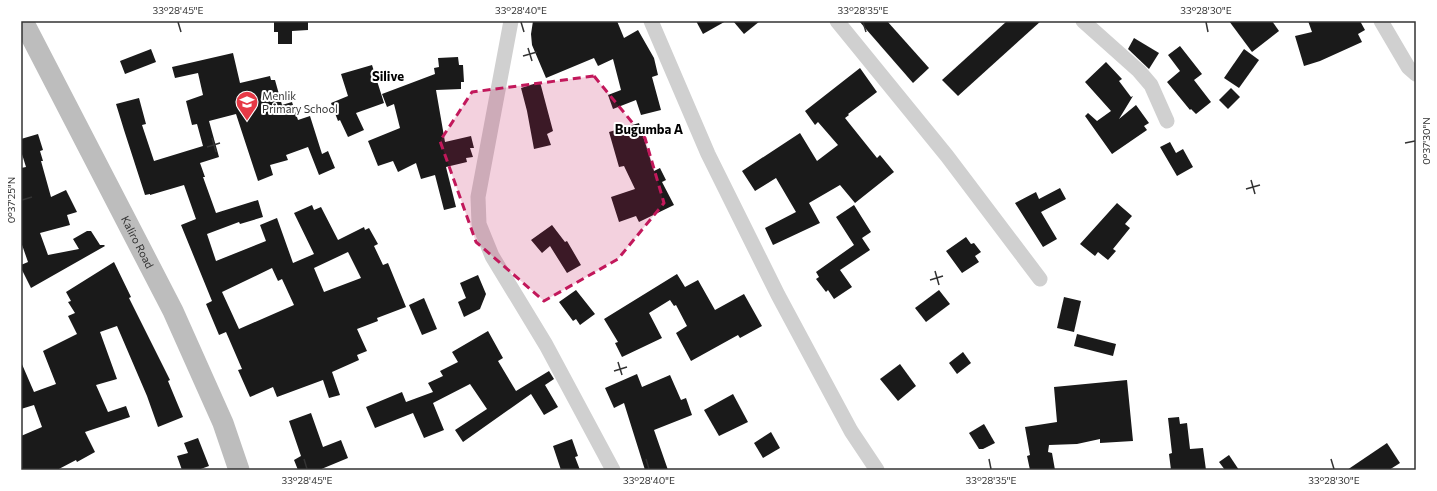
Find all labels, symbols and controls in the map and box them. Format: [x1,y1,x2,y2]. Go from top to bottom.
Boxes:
text: 33°28'45"E [152,4,204,16]
text: 33°28'40"E [495,4,547,16]
text: 33°28'35"E [838,4,888,16]
text: 33°28'30"E [1180,4,1232,16]
district label: Silive [372,68,404,84]
school or university icon: Menlik Primary School [234,89,260,122]
place label: Menlik Primary School [262,89,338,115]
text: 0°37'30"N [1420,117,1432,165]
district label: Bugumba A [615,121,684,137]
text: 0°37'25"N [5,177,17,223]
street label: Kaliro Road [119,213,157,270]
text: 33°28'45"E [281,474,333,486]
text: 33°28'40"E [623,474,675,486]
text: 33°28'35"E [966,474,1016,486]
text: 33°28'30"E [1308,474,1360,486]

